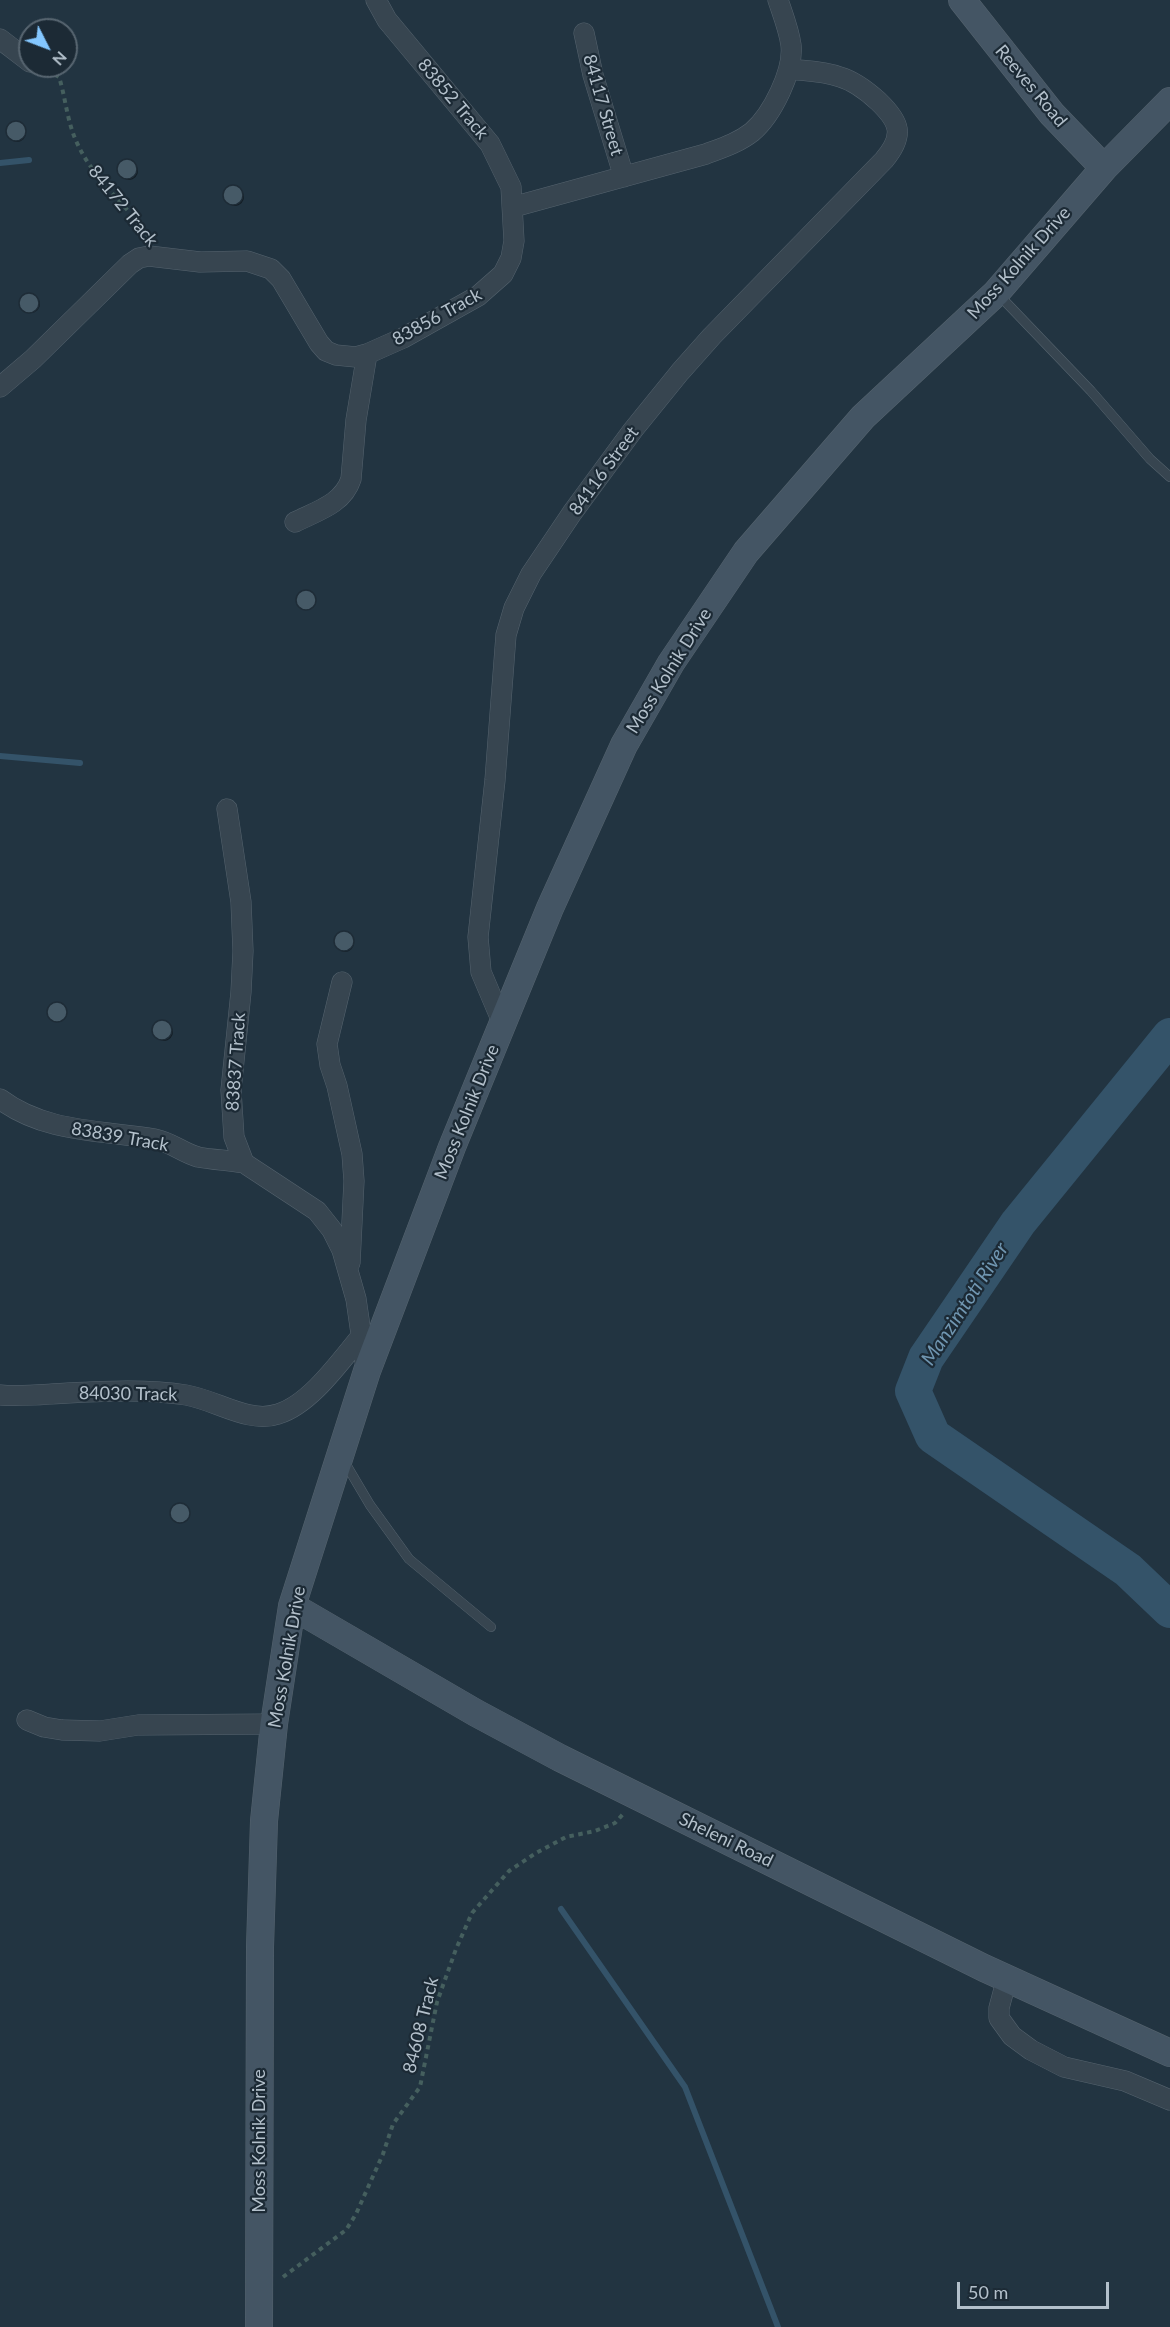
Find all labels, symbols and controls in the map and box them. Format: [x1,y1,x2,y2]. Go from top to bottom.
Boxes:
north arrow [18,18,78,78]
street label: Reeves Road [990,41,1072,131]
text: N [49,48,71,70]
street label: 84117 Street [578,52,628,158]
street label: 83852 Track [413,54,493,144]
street label: 84172 Track [84,161,162,251]
street label: Moss Kolnik Drive [963,202,1075,324]
street label: 83856 Track [389,284,485,350]
street label: 84116 Street [565,423,643,519]
street label: Moss Kolnik Drive [622,604,716,738]
street label: 83837 Track [222,1012,250,1112]
street label: Moss Kolnik Drive [430,1041,504,1183]
street label: 83839 Track [70,1118,170,1156]
water label: Manzimtoti River [916,1238,1014,1370]
street label: 84030 Track [79,1382,177,1406]
street label: Moss Kolnik Drive [264,1584,310,1730]
street label: Sheleni Road [676,1808,776,1872]
street label: 84608 Track [399,1975,443,2075]
street label: Moss Kolnik Drive [248,2069,270,2213]
scale bar [960,2270,1112,2308]
text: 50 m [968,2281,1008,2303]

